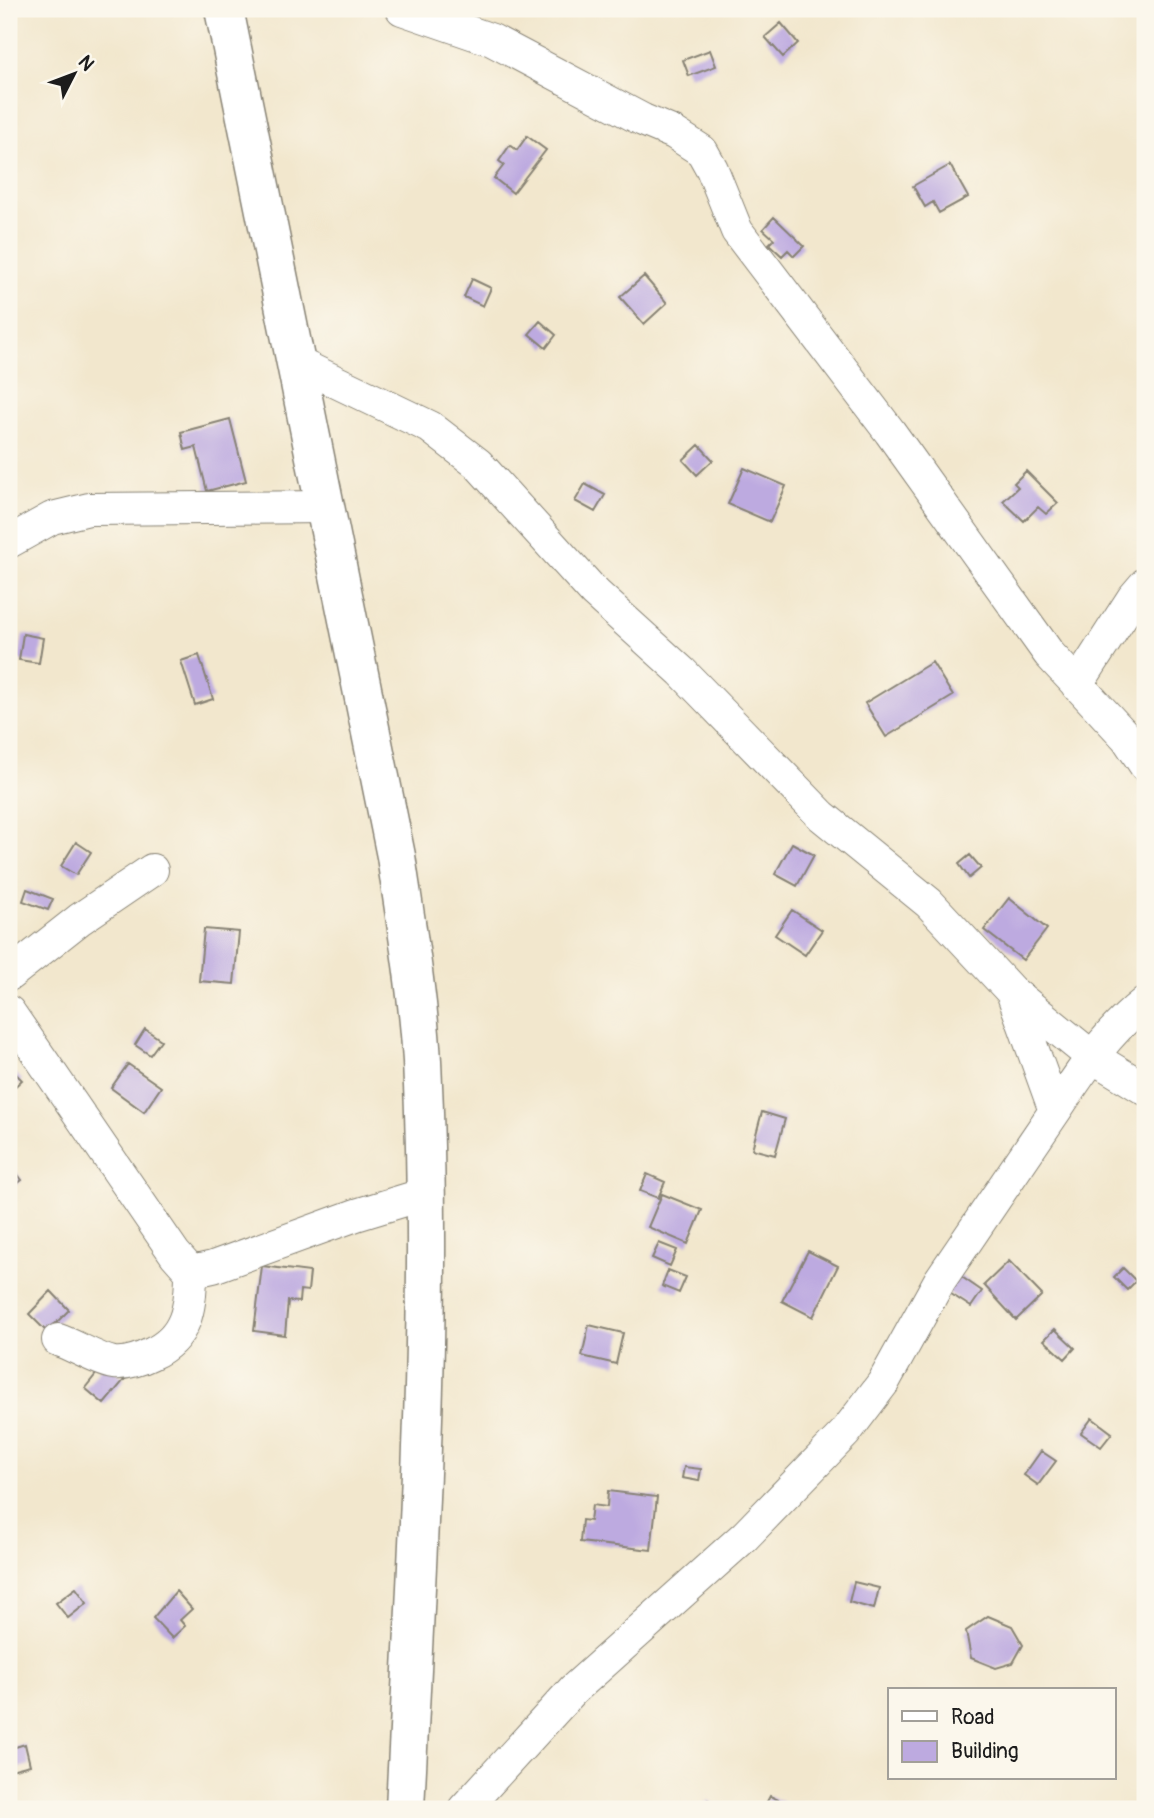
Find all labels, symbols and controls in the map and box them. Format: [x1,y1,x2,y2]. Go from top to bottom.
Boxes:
north arrow [38,38,108,108]
text: N [73,50,99,76]
legend [888,1688,1116,1780]
text: Road [951,1704,995,1731]
text: Building [951,1738,1018,1765]

